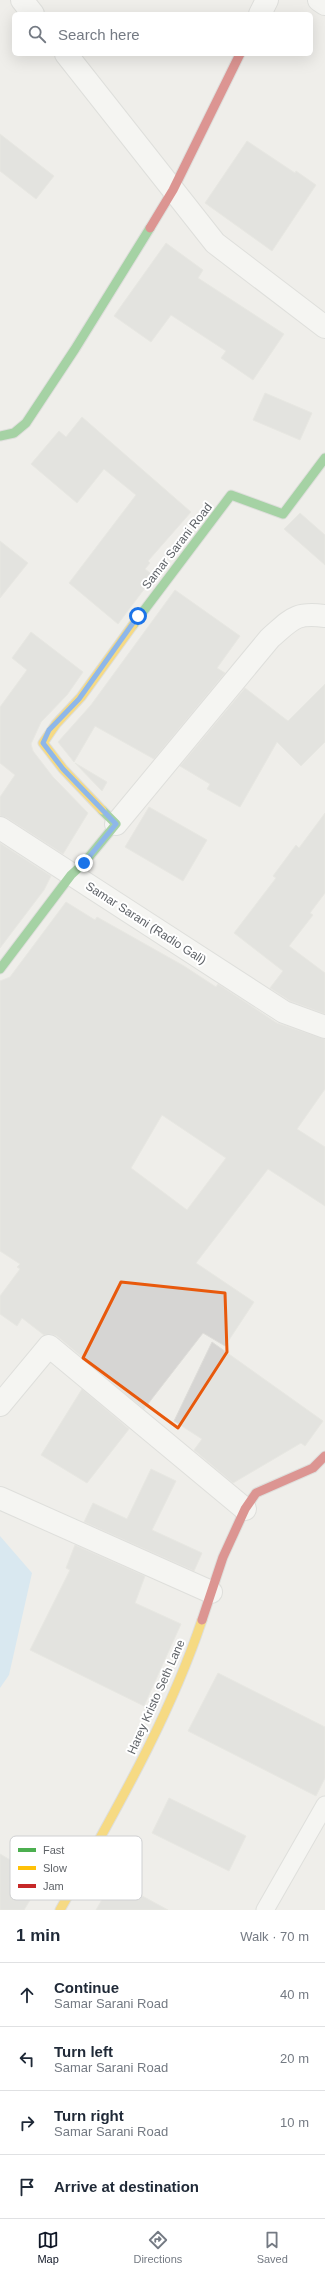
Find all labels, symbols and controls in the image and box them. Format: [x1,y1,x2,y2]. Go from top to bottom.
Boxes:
search box [12,12,313,56]
icon: search [26,23,48,45]
text: Search here [58,26,140,43]
street label: Samar Sarani Road [139,500,215,592]
route start [129,607,147,625]
route end [75,854,93,872]
street label: Samar Sarani (Radio Gali) [83,879,209,967]
street label: Harey Kristo Seth Lane [124,1637,188,1757]
legend [10,1836,142,1900]
text: Fast [43,1844,64,1856]
text: Slow [43,1862,67,1874]
text: Jam [43,1880,64,1892]
text: 1 min [16,1926,60,1945]
text: Walk · 70 m [240,1929,309,1944]
text: Continue [54,1979,119,1996]
icon: ahead [16,1984,38,2006]
text: 40 m [280,1987,309,2002]
text: Samar Sarani Road [54,1996,168,2011]
text: Turn left [54,2043,113,2060]
icon: left [16,2048,38,2070]
text: 20 m [280,2051,309,2066]
text: Samar Sarani Road [54,2060,168,2075]
text: Turn right [54,2107,124,2124]
icon: right [16,2112,38,2134]
text: 10 m [280,2115,309,2130]
text: Samar Sarani Road [54,2124,168,2139]
icon: arrive [16,2176,38,2198]
text: Arrive at destination [54,2178,199,2195]
tab: Map [37,2229,59,2265]
tab: Directions [133,2229,182,2265]
tab: Saved [257,2229,288,2265]

